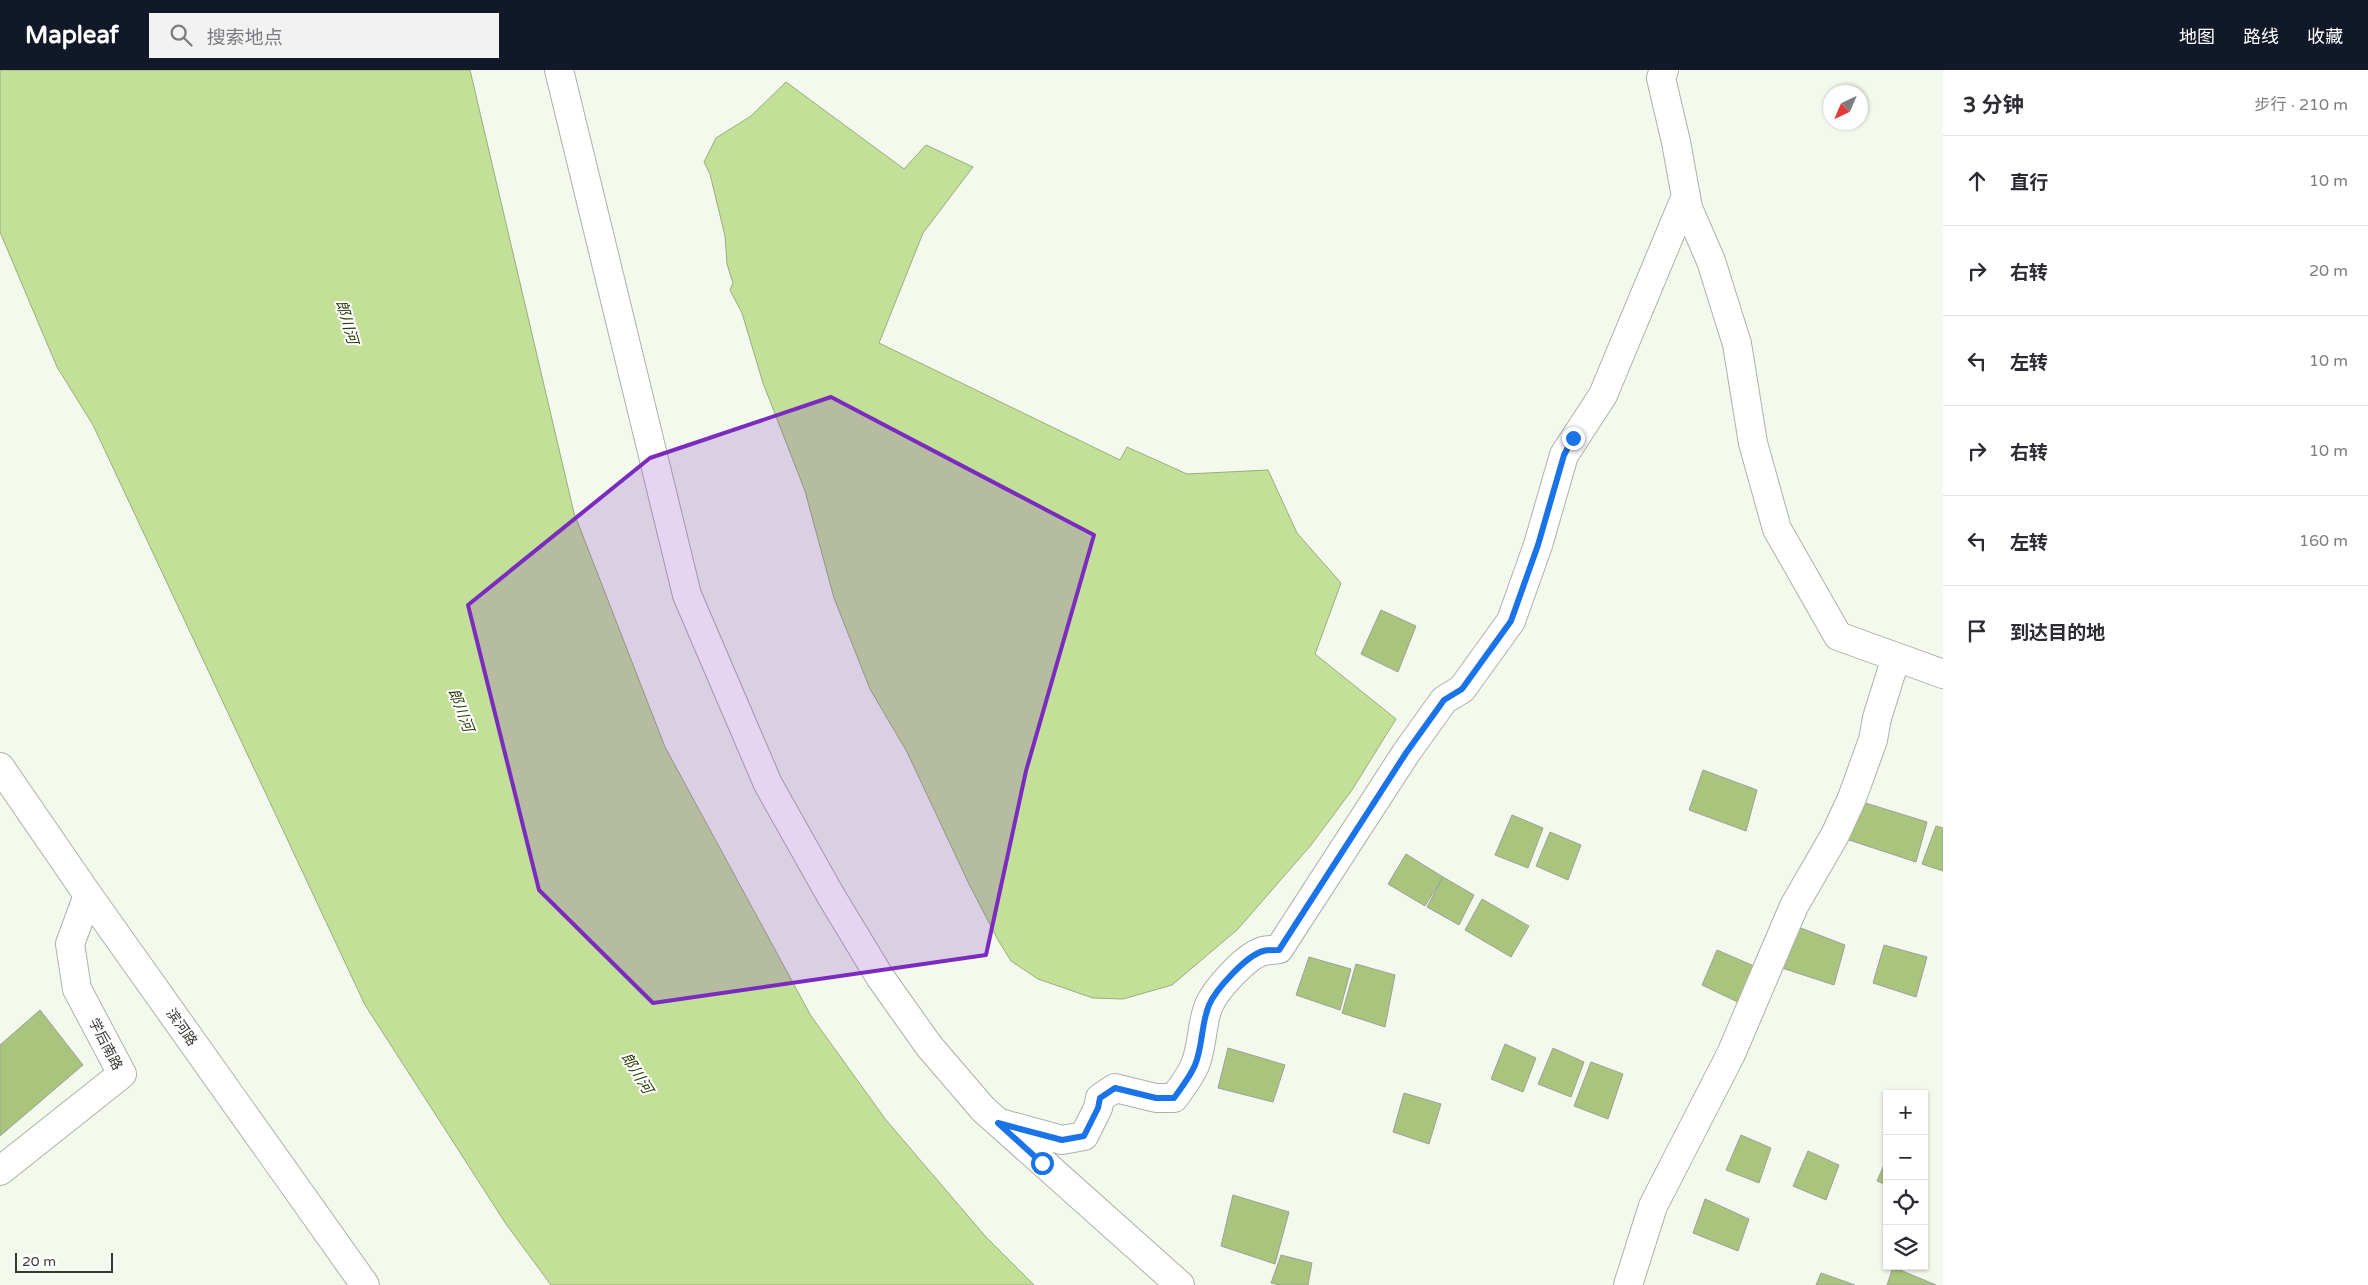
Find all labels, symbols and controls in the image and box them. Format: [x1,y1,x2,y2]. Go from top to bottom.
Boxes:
search box [149,13,499,58]
text: Mapleaf [25,21,119,50]
icon: search [167,21,195,49]
text: 地图 [2179,26,2215,48]
text: 路线 [2243,26,2279,48]
text: 收藏 [2307,26,2343,48]
text: 搜索地点 [207,27,283,49]
north arrow [1823,85,1868,130]
text: 3 分钟 [1963,93,2024,118]
text: 步行 · 210 m [2255,95,2348,115]
icon: ahead [1963,167,1991,195]
text: 10 m [2309,171,2348,191]
text: 直行 [2010,172,2048,194]
icon: right [1963,257,1991,285]
text: 20 m [2309,261,2348,281]
text: 右转 [2010,262,2048,284]
water label: 郎川河 [332,298,363,349]
icon: left [1963,347,1991,375]
text: 10 m [2309,351,2348,371]
text: 左转 [2010,352,2048,374]
route end [1562,427,1585,450]
icon: right [1963,437,1991,465]
text: 10 m [2309,441,2348,461]
text: 右转 [2010,442,2048,464]
icon: left [1963,527,1991,555]
text: 160 m [2299,531,2348,551]
text: 左转 [2010,532,2048,554]
icon: arrive [1963,617,1991,645]
text: 到达目的地 [2010,622,2105,644]
water label: 郎川河 [445,686,479,737]
street label: 滨河路 [163,1005,201,1049]
street label: 学后南路 [85,1015,126,1073]
water label: 郎川河 [617,1049,658,1099]
map controls [1883,1090,1928,1270]
button: + [1883,1090,1928,1135]
button: − [1883,1135,1928,1180]
route start [1031,1152,1054,1175]
button: locate [1883,1180,1928,1225]
button: layers [1883,1225,1928,1270]
scale bar [15,1250,112,1273]
text: 20 m [22,1253,56,1270]

